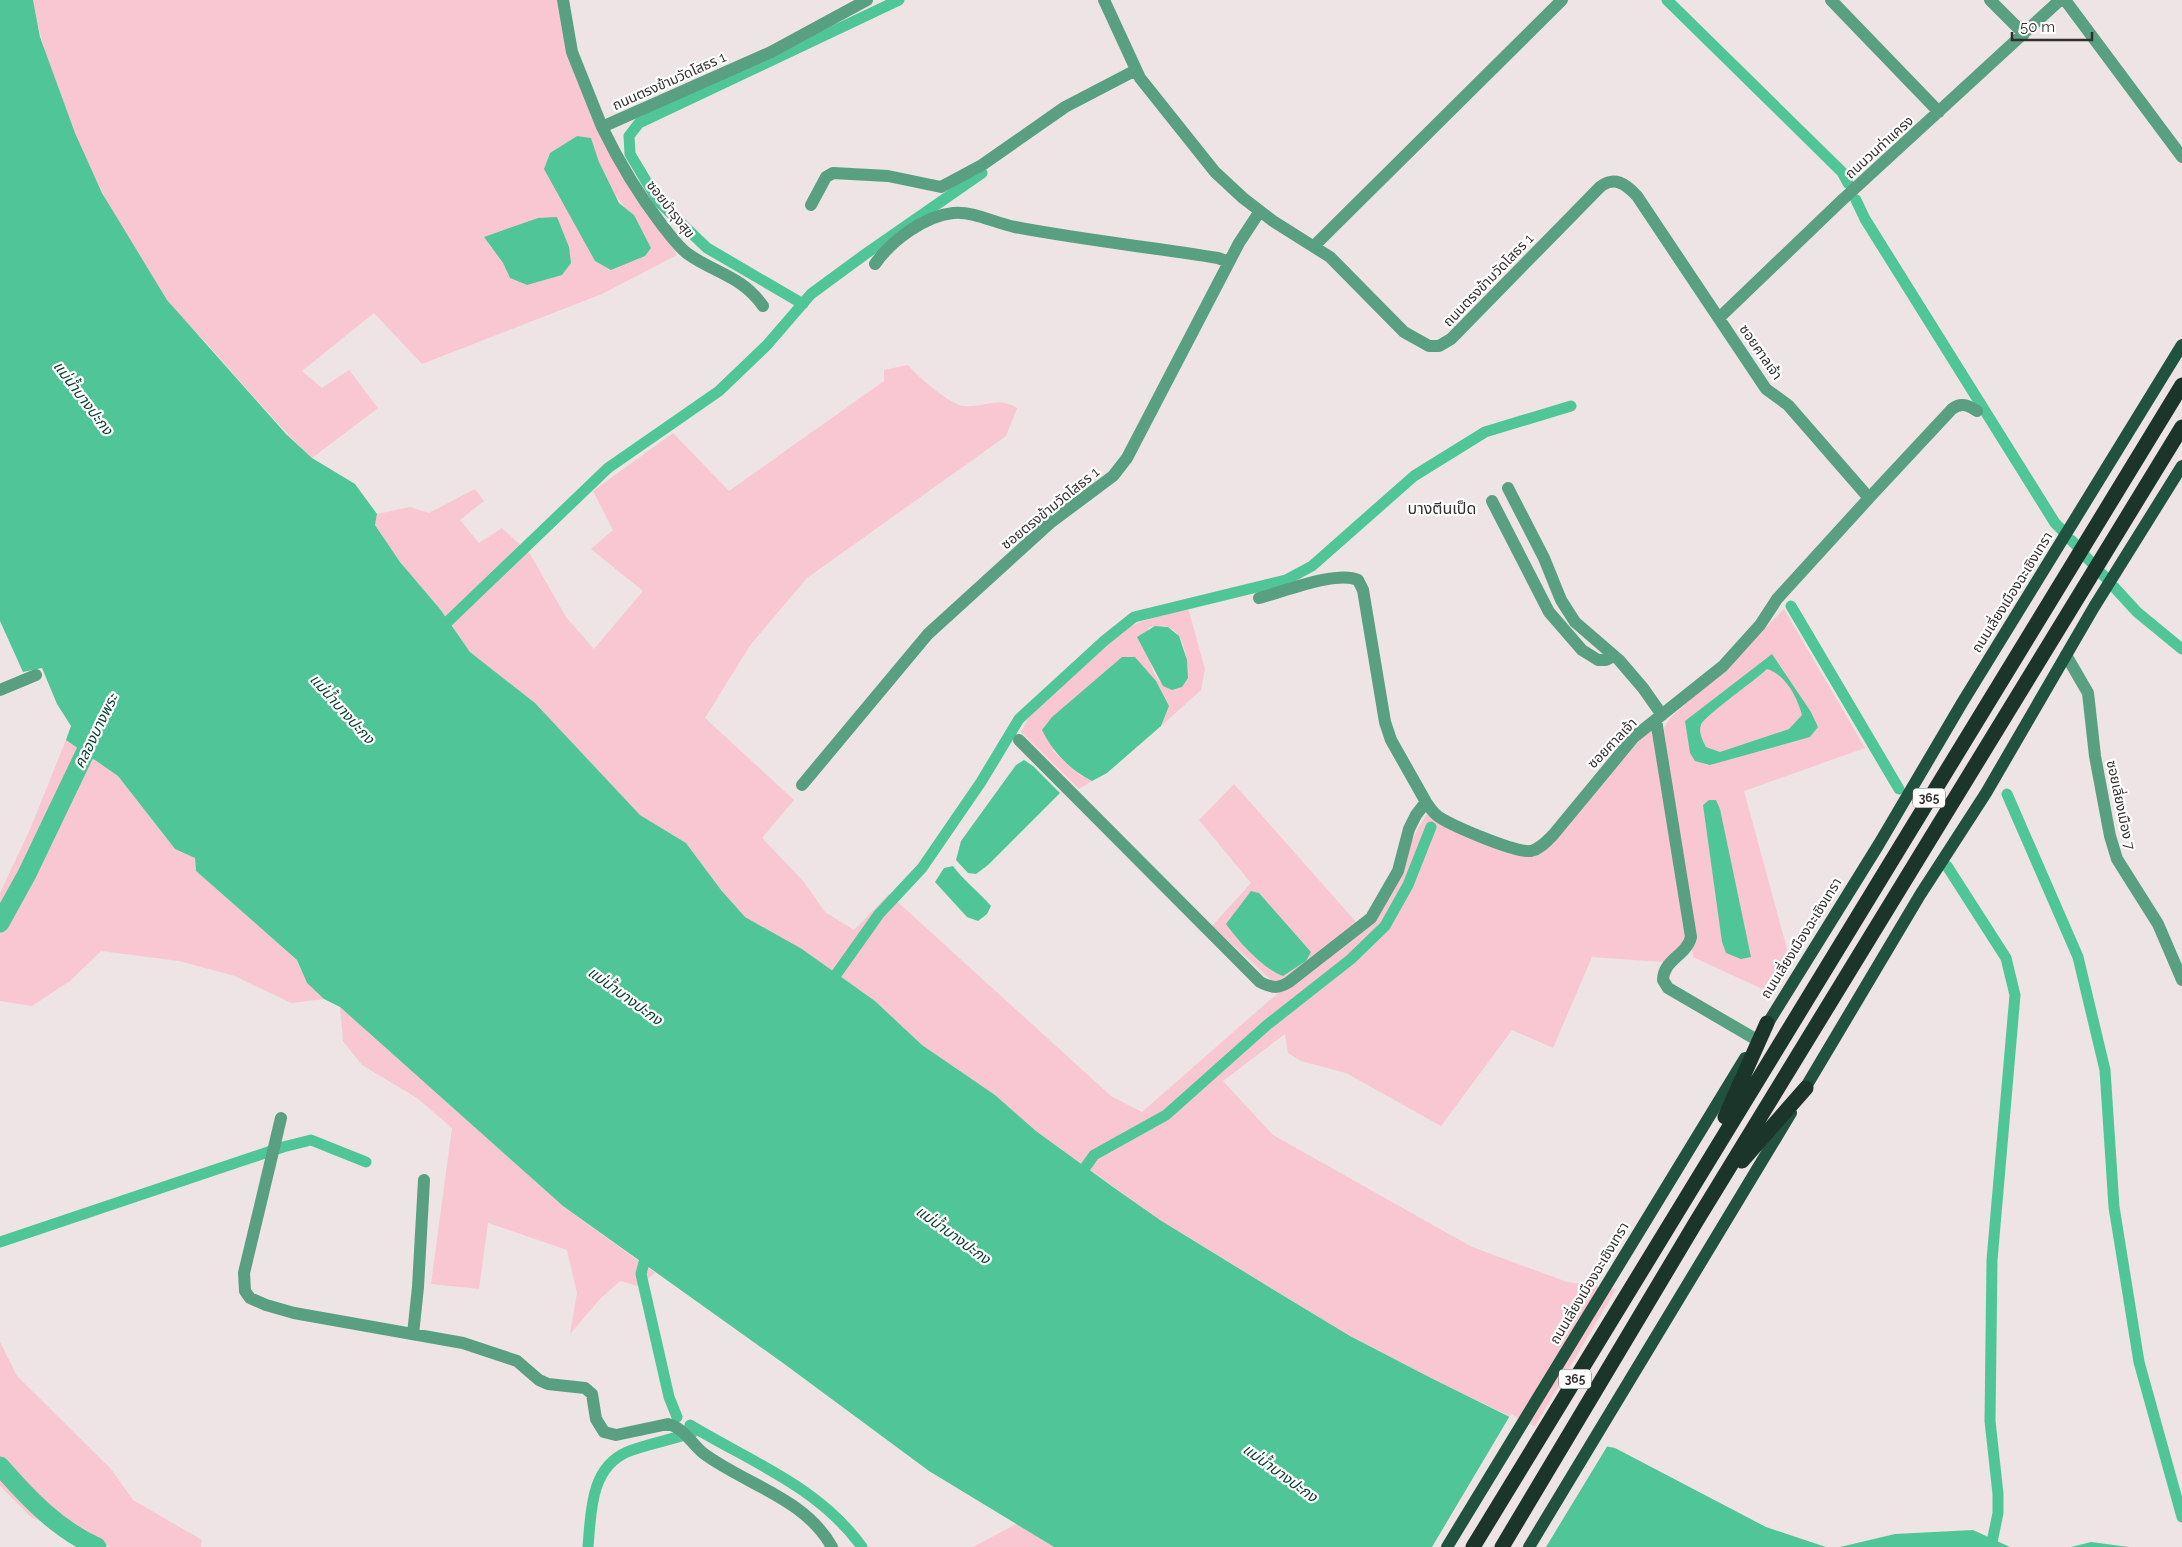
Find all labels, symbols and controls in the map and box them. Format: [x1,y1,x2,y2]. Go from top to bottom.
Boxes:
scale bar [2012,10,2092,42]
text: 50 m [2020,18,2055,36]
street label: ถนนตรงข้ามวัดโสธร 1 [610,49,728,113]
street label: ถนนวนท่าแครง [1842,112,1916,182]
street label: ซอยบำรุงสุข [643,177,698,241]
street label: ถนนตรงข้ามวัดโสธร 1 [1440,230,1536,330]
street label: ซอยศาลเจ้า [1736,321,1786,383]
water label: แม่น้ำบางปะกง [50,356,119,439]
street label: ซอยตรงข้ามวัดโสธร 1 [998,464,1102,552]
district label: บางตีนเป็ด [1408,499,1476,518]
street label: ถนนเลี่ยงเมืองฉะเชิงเทรา [1967,528,2056,655]
water label: แม่น้ำบางปะกง [306,669,380,748]
water label: คลองบางพระ [70,689,123,771]
street label: ซอยศาลเจ้า [1584,715,1640,771]
street label: ซอยเลี่ยงเมือง 7 [2104,758,2140,852]
road number: 365 [1913,788,1945,808]
street label: ถนนเลี่ยงเมืองฉะเชิงเทรา [1756,874,1845,1001]
water label: แม่น้ำบางปะกง [584,961,668,1030]
water label: แม่น้ำบางปะกง [912,1200,996,1269]
street label: ถนนเลี่ยงเมืองฉะเชิงเทรา [1545,1218,1632,1347]
road number: 365 [1559,1370,1591,1388]
water label: แม่น้ำบางปะกง [1239,1438,1323,1507]

